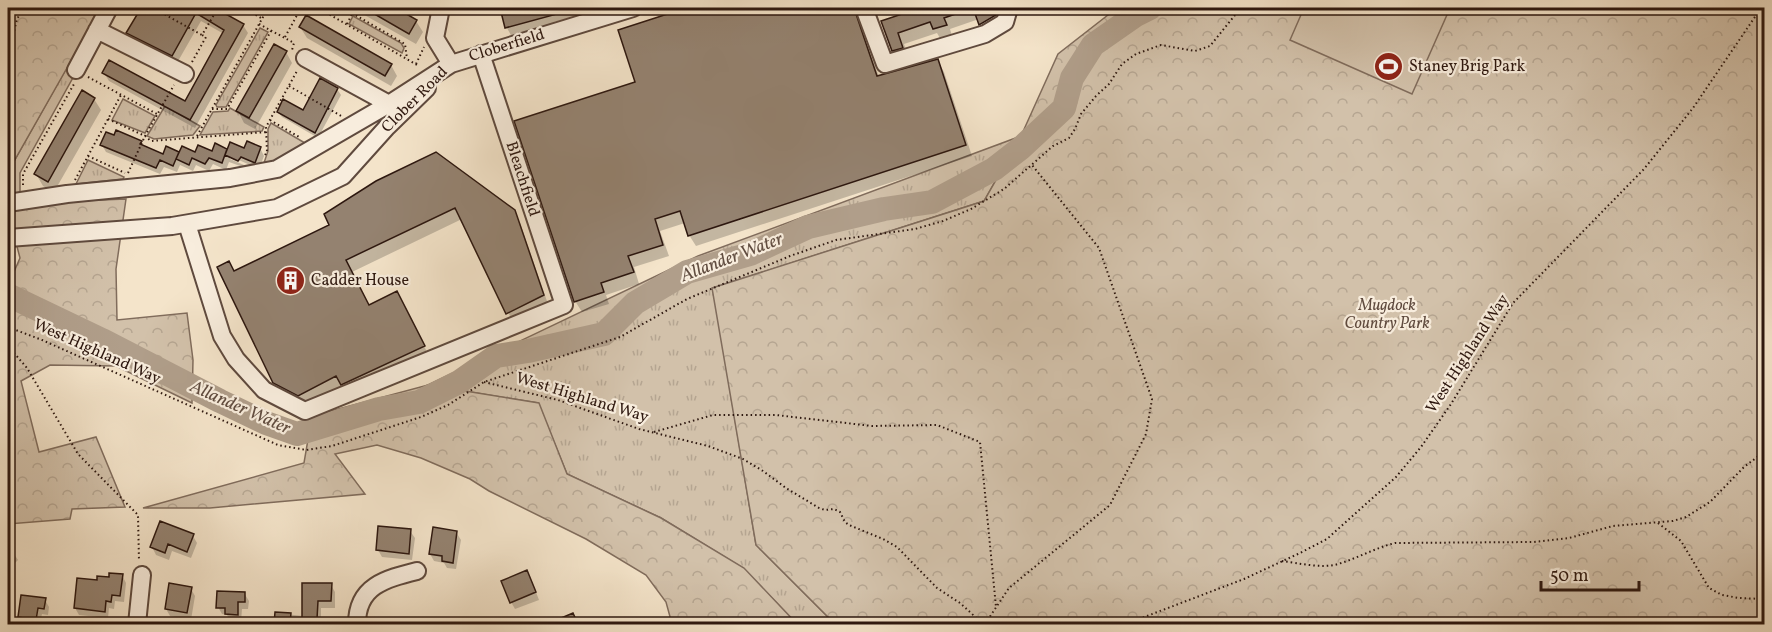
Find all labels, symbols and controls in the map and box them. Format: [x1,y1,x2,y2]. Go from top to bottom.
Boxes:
street label: Cloberfield [466,24,548,68]
sports icon: Staney Brig Park [1372,51,1404,83]
place label: Staney Brig Park [1409,56,1526,78]
street label: Clober Road [377,62,453,138]
street label: Bleachfield [499,138,545,220]
water label: Allander Water [676,227,787,289]
building icon: Cadder House [274,265,306,297]
place label: Cadder House [311,270,409,292]
street label: West Highland Way [1421,290,1515,418]
park label: Mugdock Country Park [1344,295,1430,335]
street label: West Highland Way [30,314,165,390]
street label: West Highland Way [513,367,651,429]
water label: Allander Water [185,374,295,441]
scale bar [1541,554,1638,592]
text: 50 m [1550,564,1589,589]

